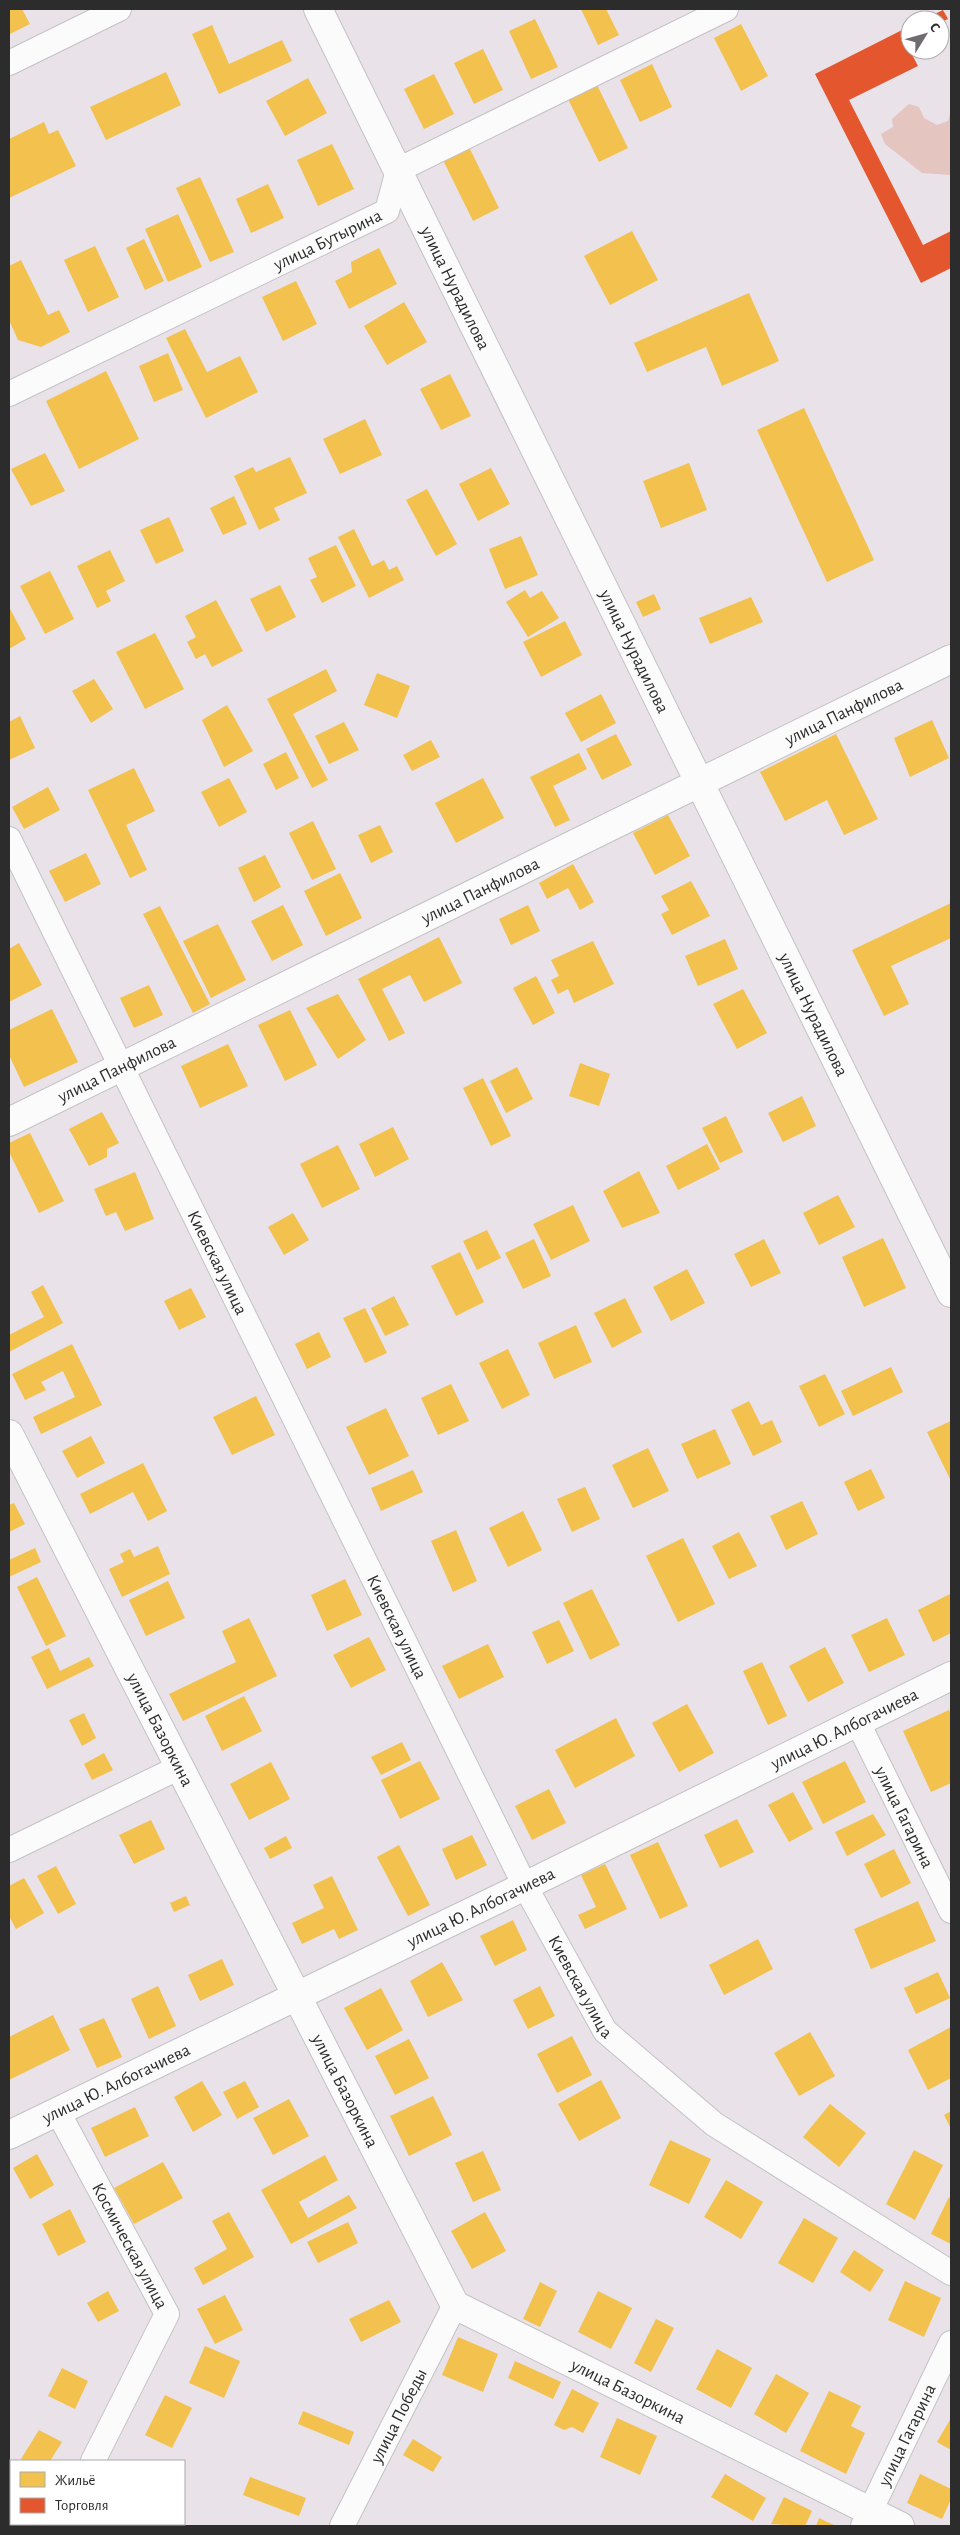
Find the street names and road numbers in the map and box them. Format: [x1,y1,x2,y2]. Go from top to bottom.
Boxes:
street label: улица Бутырина [270,207,385,275]
street label: улица Нурадилова [416,223,493,353]
street label: улица Нурадилова [595,586,672,716]
street label: улица Панфилова [781,676,906,750]
street label: улица Панфилова [418,855,542,928]
street label: улица Нурадилова [774,949,851,1080]
street label: улица Панфилова [54,1033,179,1107]
street label: Киевская улица [184,1208,250,1318]
street label: Киевская улица [363,1572,429,1682]
street label: улица Базоркина [123,1669,196,1790]
street label: улица Ю. Албогачиева [767,1686,921,1774]
street label: улица Гагарина [871,1763,936,1871]
street label: улица Ю. Албогачиева [404,1865,558,1952]
street label: Киевская улица [544,1933,615,2043]
street label: улица Базоркина [308,2031,381,2151]
street label: улица Ю. Албогачиева [39,2041,193,2128]
street label: Космическая улица [88,2180,171,2312]
street label: улица Базоркина [567,2356,688,2428]
street label: улица Победы [367,2366,431,2467]
street label: улица Гагарина [875,2382,940,2490]

